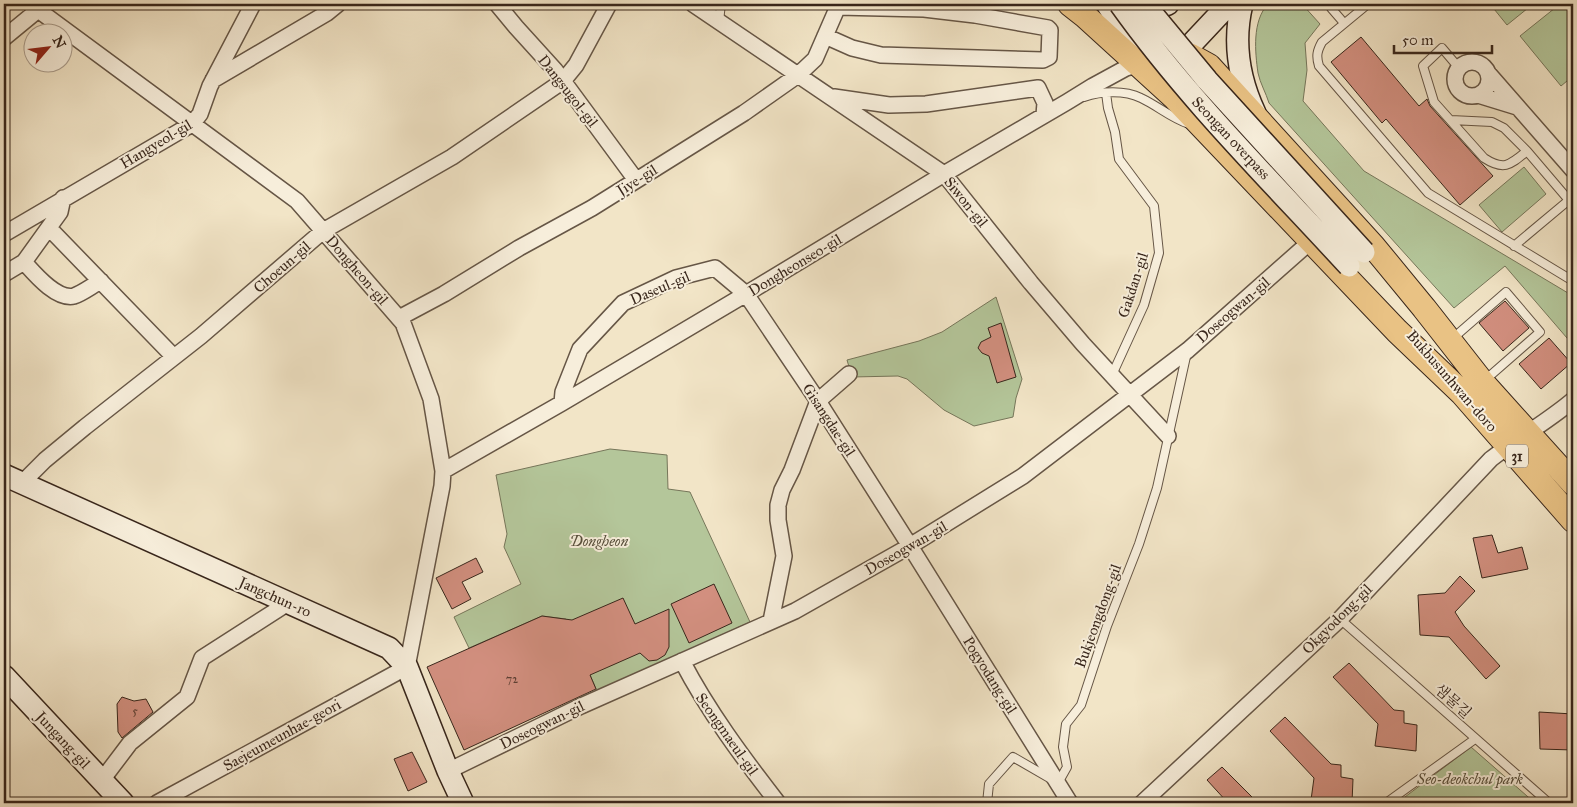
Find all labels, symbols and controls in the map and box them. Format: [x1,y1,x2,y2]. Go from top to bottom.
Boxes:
north arrow [22,22,72,72]
scale bar [1394,22,1492,54]
text: 50 m [1402,31,1434,49]
text: N [49,33,69,51]
street label: Dangsugol-gil [534,51,602,131]
street label: Seongan overpass [1188,93,1274,183]
street label: Hangyeol-gil [117,115,196,172]
street label: Jiye-gil [612,160,662,201]
street label: Siwon-gil [940,173,992,231]
street label: Dongheonseo-gil [745,230,846,300]
street label: Dongheon-gil [322,232,393,309]
street label: Choeun-gil [250,237,315,297]
street label: Gakdan-gil [1114,249,1152,320]
street label: Daseul-gil [627,267,694,309]
street label: Doseogwan-gil [1193,273,1274,347]
street label: Bukbusunhwan-doro [1403,327,1501,436]
street label: Gisangdae-gil [799,380,860,461]
road number: 31 [1506,444,1528,468]
street label: Doseogwan-gil [862,517,951,579]
park label: Dongheon [570,532,628,550]
street label: Bukjeongdong-gil [1071,561,1125,670]
street label: Jangchun-ro [234,572,314,622]
street label: Okgyodong-gil [1298,580,1376,658]
street label: Pogyodang-gil [959,633,1021,718]
house number: 72 [506,672,518,686]
street label: 샘물길 [1431,680,1475,722]
street label: Seongmaeul-gil [692,689,763,779]
street label: Saejeumeunhae-geori [220,695,344,775]
street label: Doseogwan-gil [497,696,588,753]
house number: 5 [132,704,138,718]
street label: Jungang-gil [30,706,95,774]
park label: Seo-deokchul park [1416,770,1523,789]

